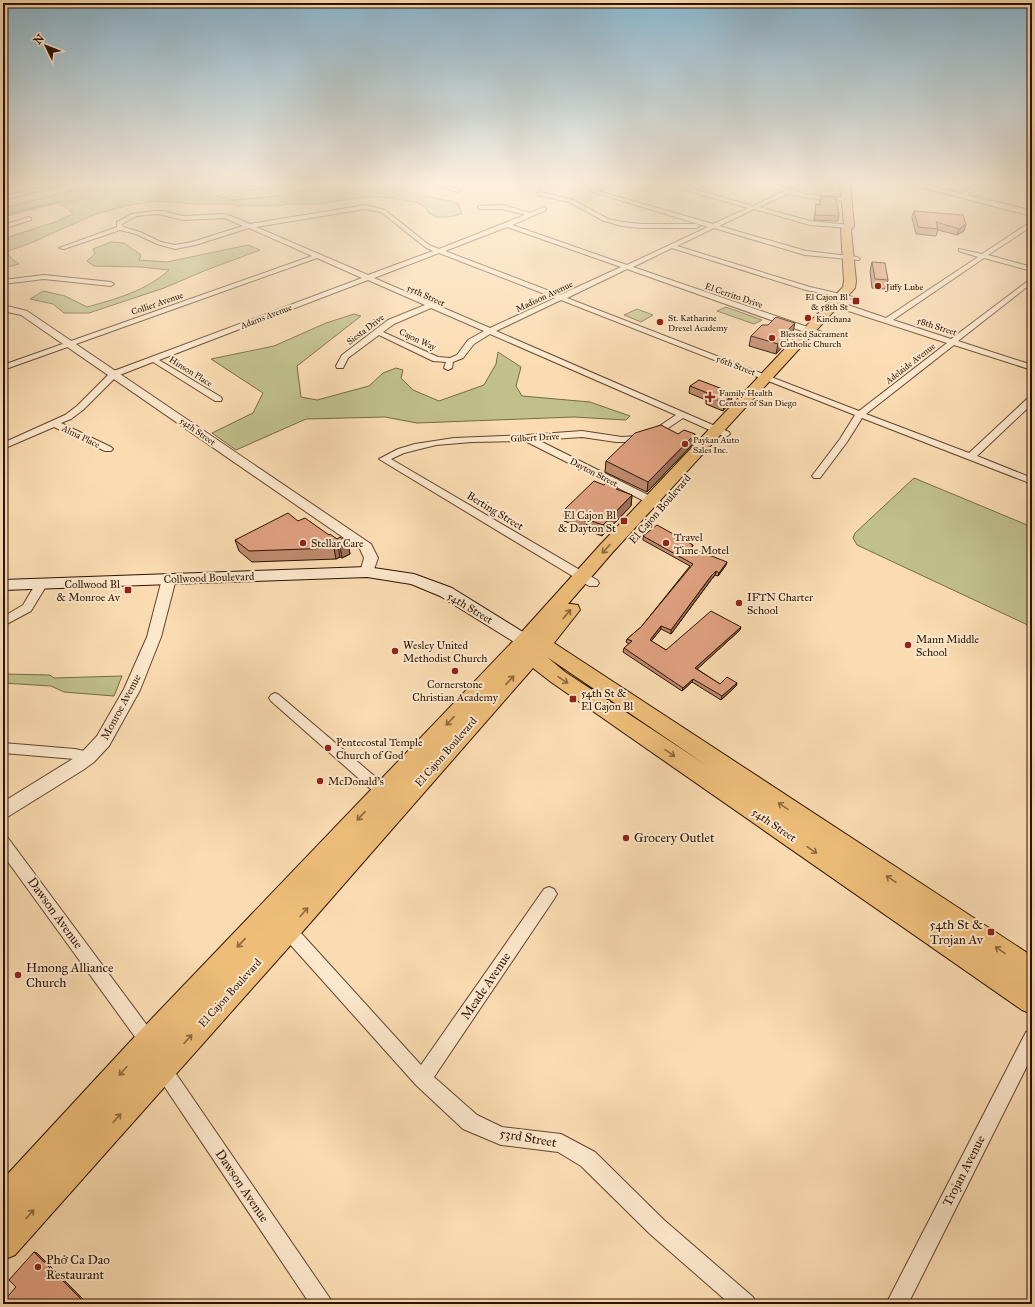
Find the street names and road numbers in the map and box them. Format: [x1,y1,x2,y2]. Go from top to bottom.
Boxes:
street label: Madison Avenue [514,278,575,314]
street label: El Cerrito Drive [704,280,765,310]
street label: 55th Street [405,282,448,309]
street label: Collier Avenue [130,289,185,317]
street label: Adams Avenue [238,301,293,331]
street label: Siesta Drive [344,311,386,347]
street label: 58th Street [916,314,959,338]
street label: Cajon Way [398,326,439,353]
street label: Adelaide Avenue [882,340,937,386]
street label: 56th Street [715,352,758,378]
street label: Hinson Place [167,353,215,389]
street label: 54th Street [178,415,219,448]
street label: Alma Place [59,422,102,450]
street label: Gilbert Drive [510,430,560,444]
street label: Dayton Street [568,455,620,489]
street label: El Cajon Boulevard [626,471,694,546]
street label: Berting Street [464,489,526,533]
street label: Collwood Boulevard [163,570,255,586]
street label: 54th Street [445,589,495,627]
street label: Monroe Avenue [98,672,144,742]
street label: El Cajon Boulevard [412,714,480,789]
street label: 54th Street [749,805,799,845]
street label: Dawson Avenue [24,874,87,952]
street label: Meade Avenue [458,949,515,1023]
street label: El Cajon Boulevard [196,956,264,1030]
street label: 53rd Street [498,1125,558,1151]
street label: Trojan Avenue [939,1132,989,1209]
street label: Dawson Avenue [212,1147,273,1226]

